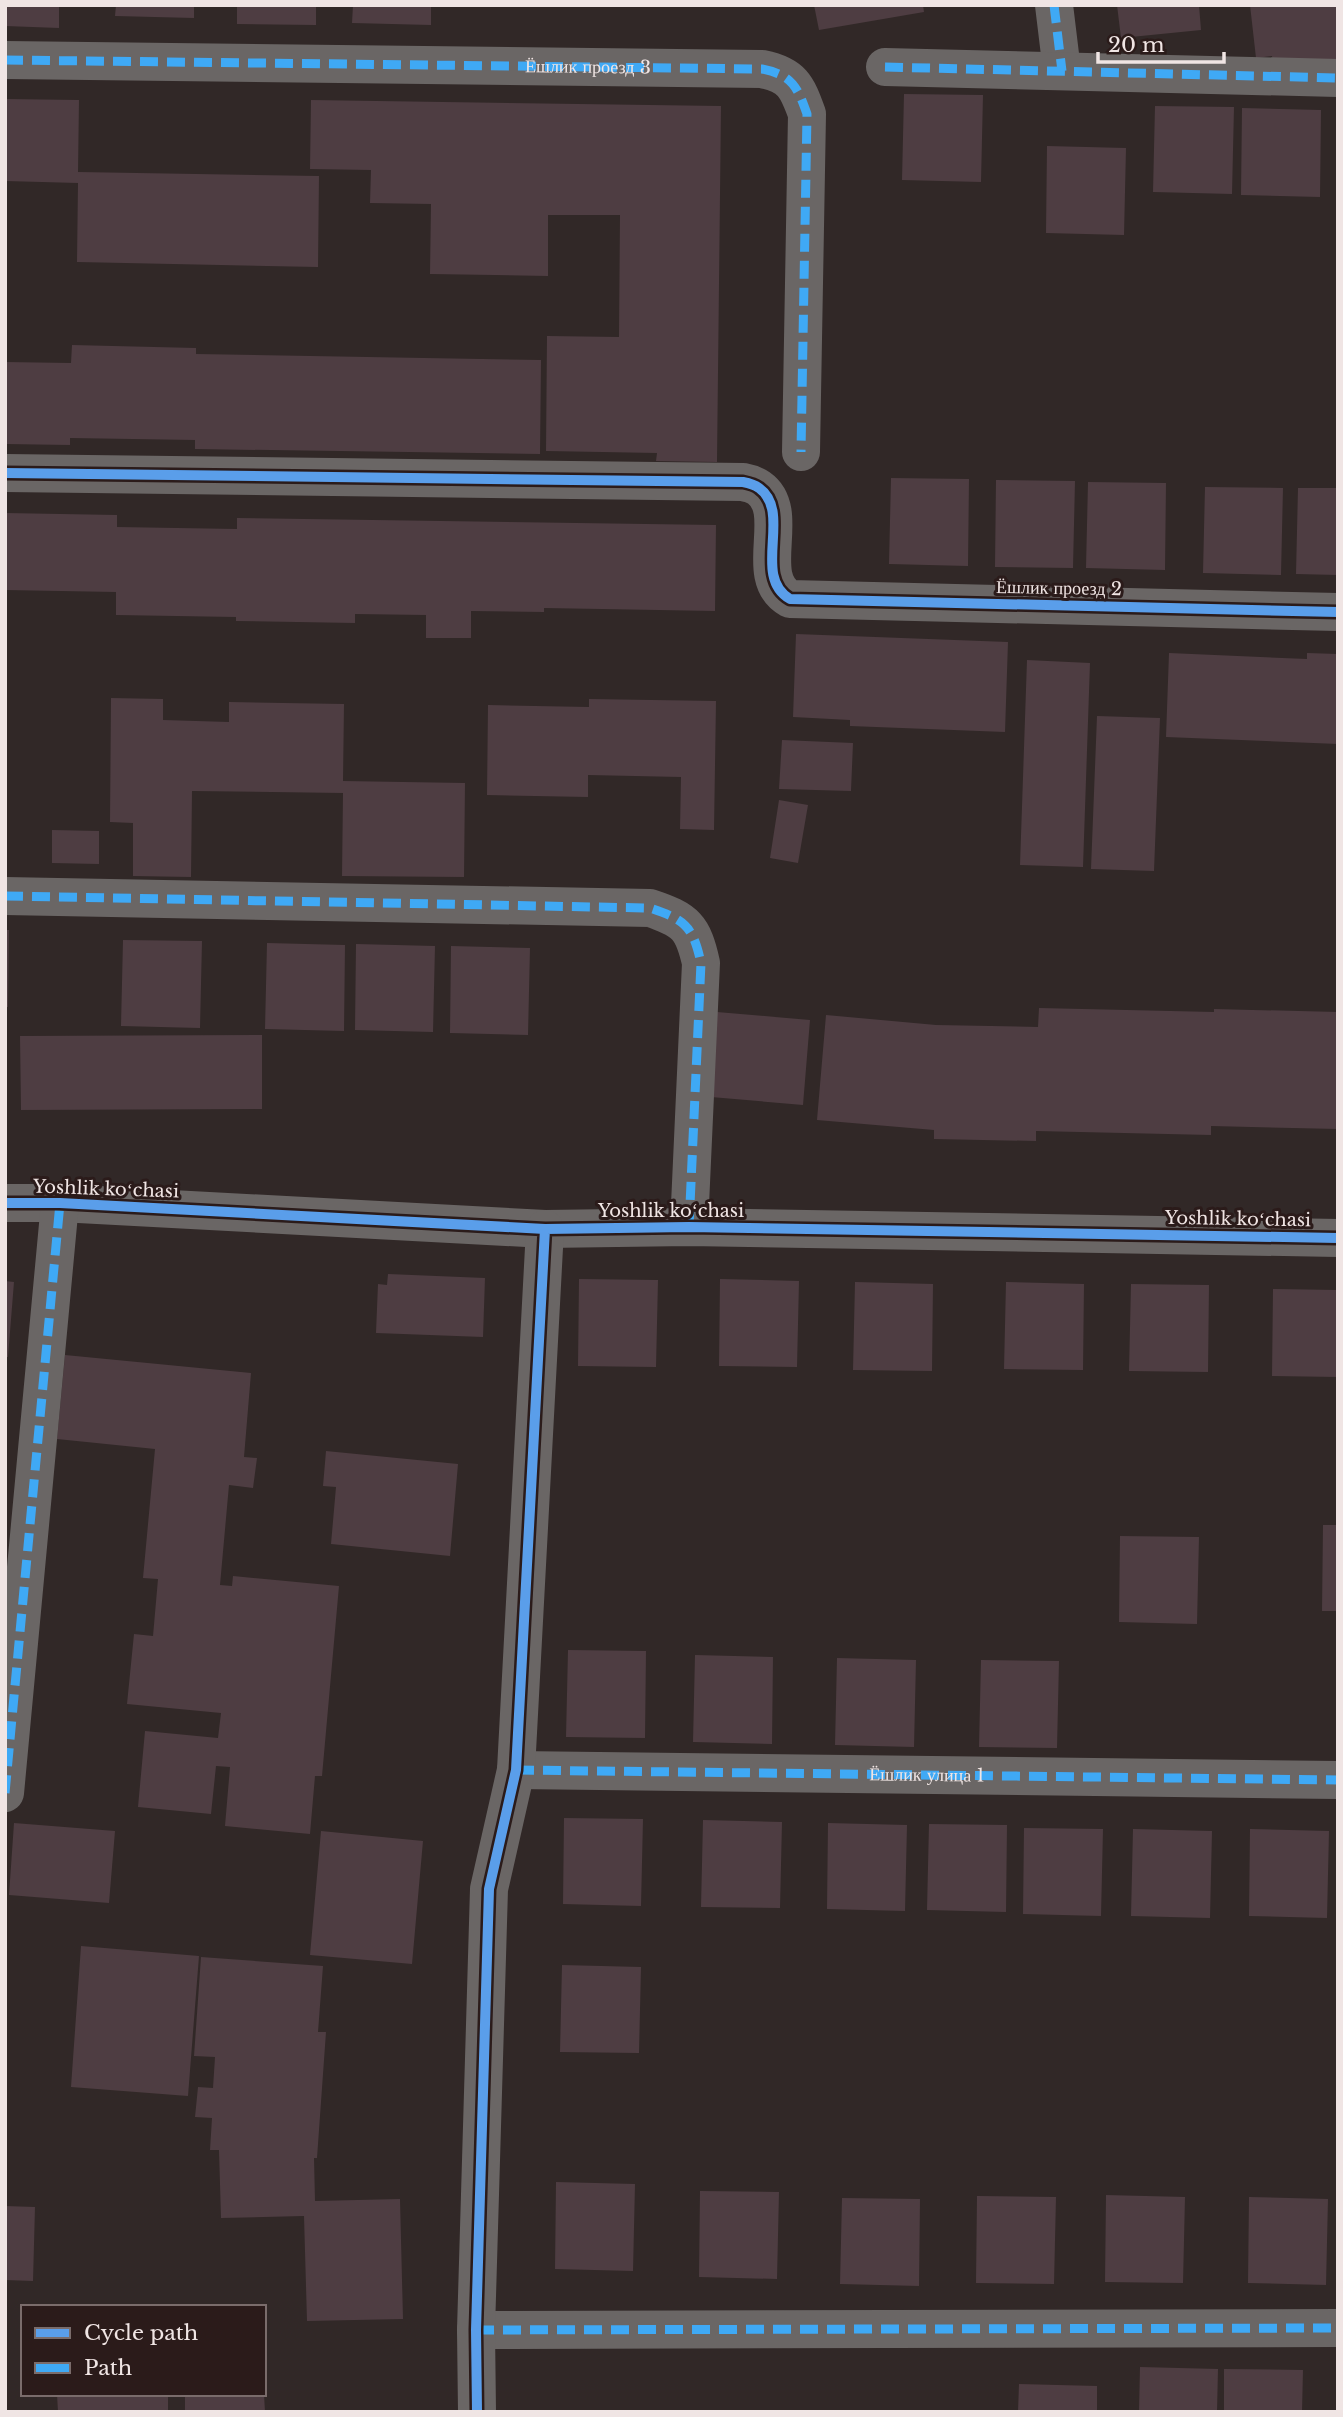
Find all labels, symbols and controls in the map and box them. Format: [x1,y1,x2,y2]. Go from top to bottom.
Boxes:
scale bar [1098,21,1224,65]
text: 20 m [1108,32,1165,58]
street label: Ёшлик проезд 3 [525,55,651,79]
street label: Ёшлик проезд 2 [996,576,1122,600]
street label: Yoshlik koʻchasi [32,1175,179,1203]
street label: Yoshlik koʻchasi [597,1200,744,1222]
street label: Yoshlik koʻchasi [1164,1207,1311,1231]
street label: Ёшлик улица 1 [869,1763,985,1787]
legend [21,2305,266,2396]
text: Cycle path [84,2320,198,2346]
text: Path [84,2355,132,2381]

